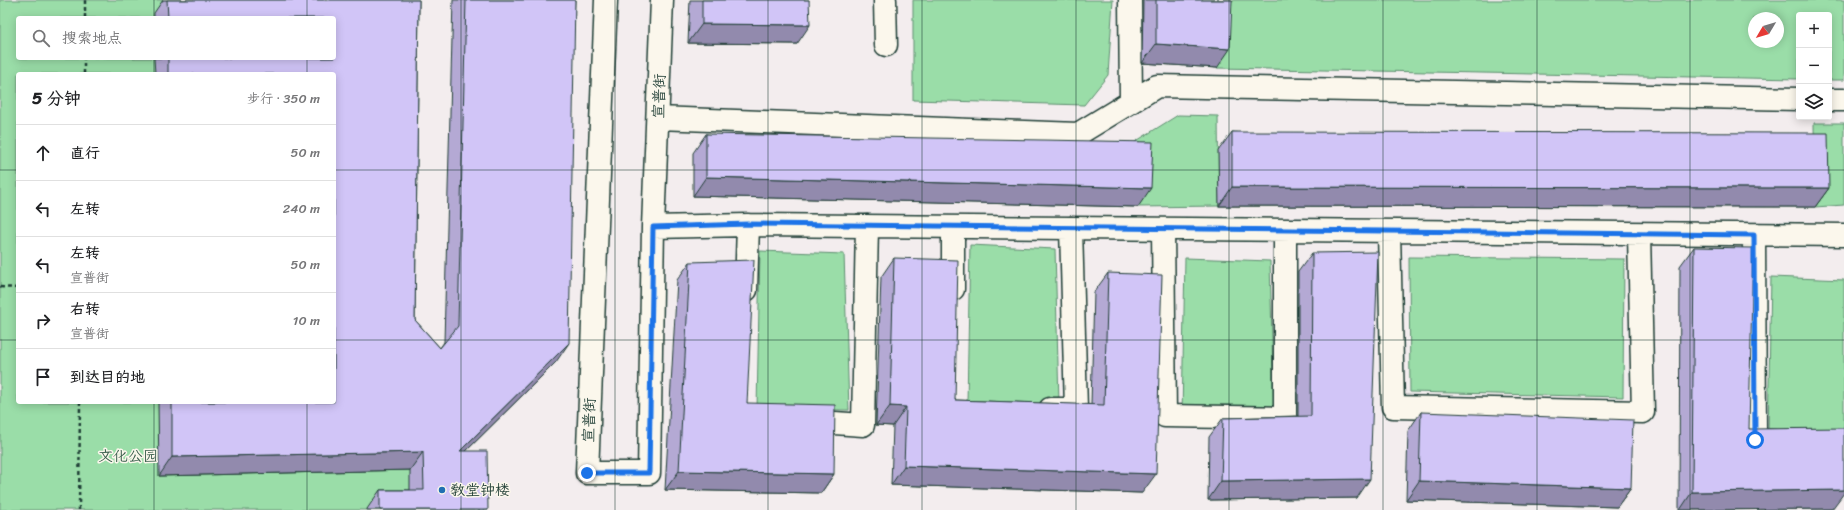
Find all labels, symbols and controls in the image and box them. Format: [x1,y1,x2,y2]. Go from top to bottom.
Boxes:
north arrow [1748,12,1784,48]
map controls [1796,12,1832,120]
button: + [1796,12,1832,48]
search box [16,16,336,60]
text: 搜索地点 [62,25,122,51]
icon: search [30,27,52,49]
button: − [1796,48,1832,84]
street label: 宣普街 [645,73,673,119]
text: 5 分钟 [32,83,81,113]
button: layers [1796,84,1832,120]
text: 步行 · 350 m [247,87,320,110]
text: 直行 [70,140,100,166]
text: 50 m [290,141,320,164]
icon: ahead [32,142,54,164]
text: 左转 [70,196,100,222]
text: 240 m [283,197,320,220]
icon: left [32,198,54,220]
text: 左转 [70,240,100,266]
text: 50 m [290,253,320,276]
icon: left [32,254,54,276]
text: 宣普街 [70,266,109,289]
text: 右转 [70,296,100,322]
text: 10 m [293,309,320,332]
icon: right [32,310,54,332]
text: 宣普街 [70,322,109,345]
text: 到达目的地 [70,364,145,390]
icon: arrive [32,366,54,388]
street label: 宣普街 [575,397,603,443]
route start [1746,431,1764,449]
park label: 文化公园 [98,443,158,469]
route end [578,464,596,482]
place label: 教堂钟楼 [450,477,510,503]
marker: 教堂钟楼 [437,485,447,495]

